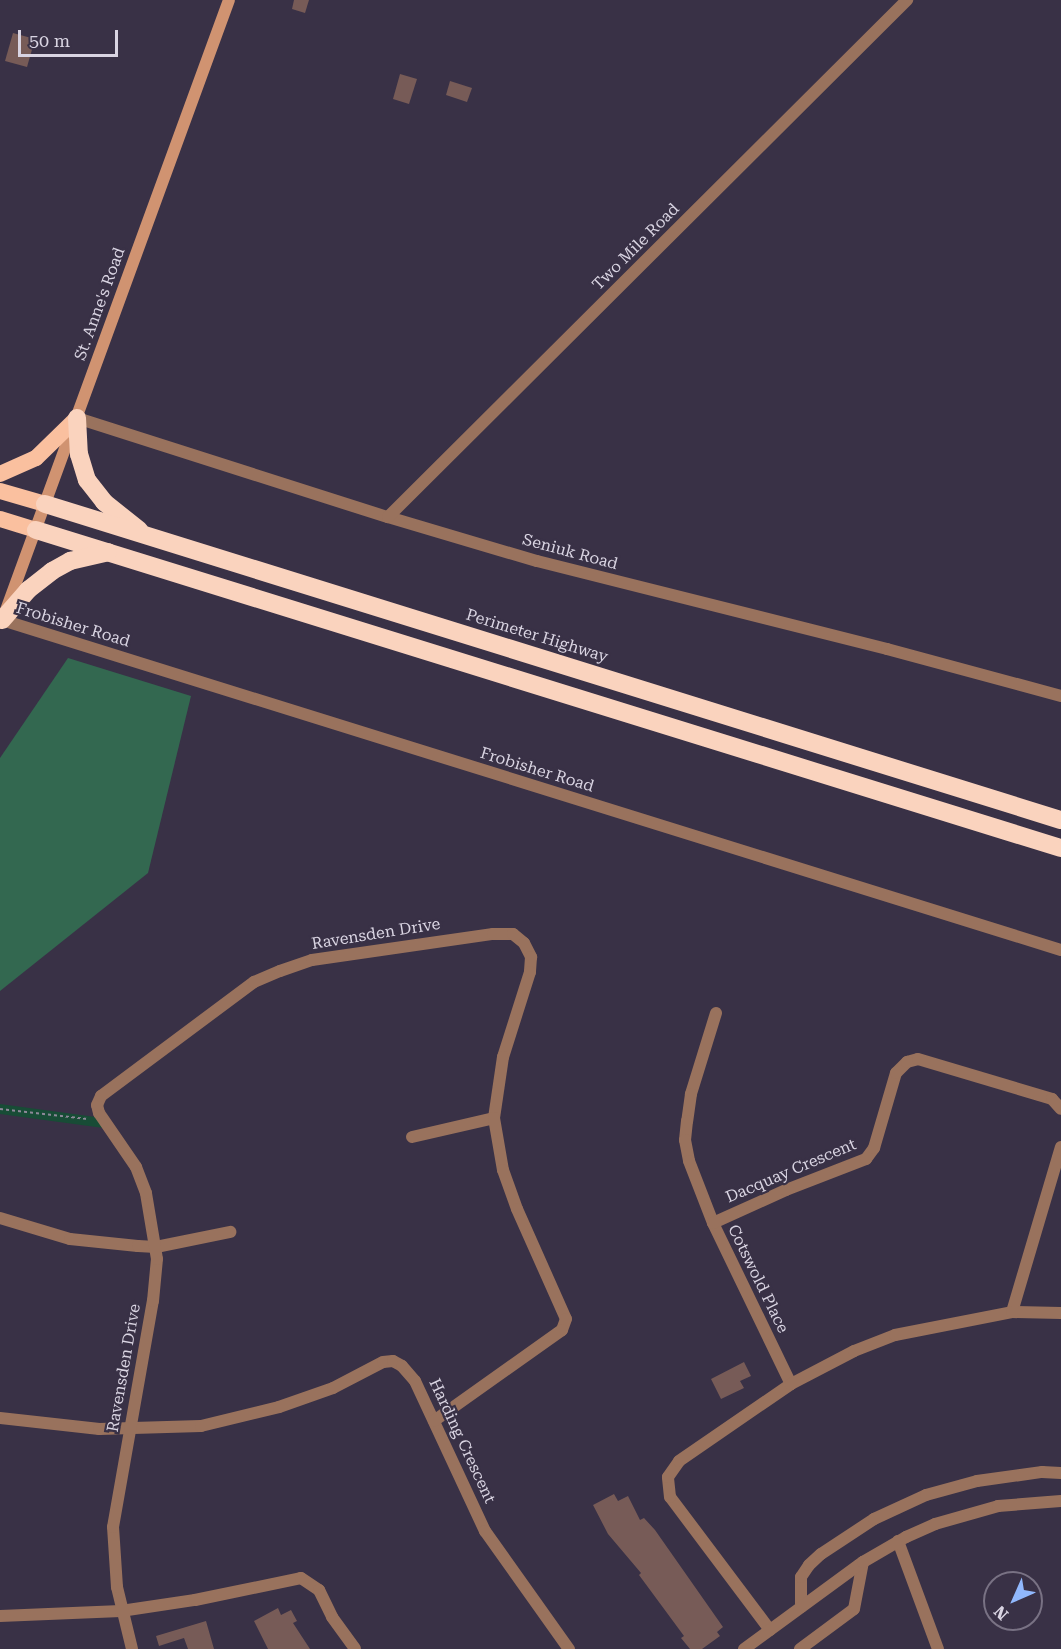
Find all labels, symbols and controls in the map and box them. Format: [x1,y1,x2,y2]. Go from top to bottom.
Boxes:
scale bar [21,18,122,56]
text: 50 m [29,30,70,51]
street label: Two Mile Road [589,200,683,294]
street label: St. Anne's Road [71,245,129,363]
street label: Seniuk Road [520,530,620,574]
street label: Frobisher Road [14,599,132,651]
street label: Perimeter Highway [464,605,610,667]
street label: Frobisher Road [478,744,596,796]
street label: Ravensden Drive [310,914,442,954]
street label: Dacquay Crescent [723,1135,859,1207]
street label: Cotswold Place [723,1222,793,1336]
street label: Ravensden Drive [103,1302,145,1434]
street label: Harding Crescent [425,1376,499,1506]
north arrow [983,1571,1043,1631]
text: N [990,1602,1012,1624]

